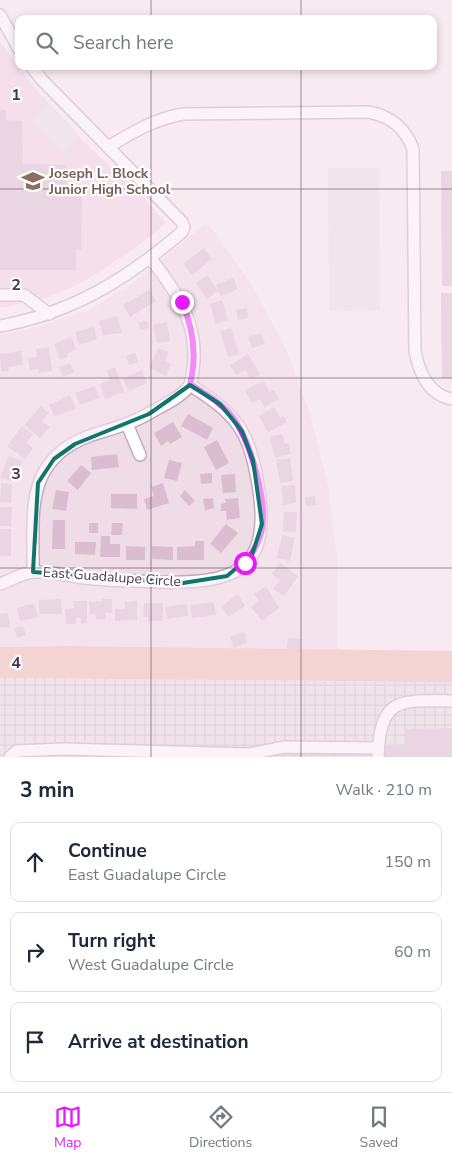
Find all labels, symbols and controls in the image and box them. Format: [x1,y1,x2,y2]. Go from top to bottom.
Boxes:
search box [15,15,437,70]
icon: search [33,29,61,57]
text: Search here [73,30,174,56]
text: 1 [11,84,21,106]
place label: Joseph L. Block Junior High School [48,164,171,199]
school or university icon: Joseph L. Block Junior High School [20,168,46,194]
text: 2 [11,274,21,296]
route end [171,291,194,314]
text: 3 [11,463,21,485]
route start [234,552,257,575]
street label: East Guadalupe Circle [42,563,182,591]
text: 4 [11,652,21,674]
text: 3 min [20,776,74,804]
text: Walk · 210 m [336,779,432,801]
text: Continue [68,838,147,864]
icon: ahead [21,848,49,876]
text: 150 m [384,851,431,873]
text: East Guadalupe Circle [68,864,226,886]
text: Turn right [68,928,155,954]
icon: right [21,938,49,966]
text: 60 m [394,941,431,963]
text: West Guadalupe Circle [68,954,234,976]
icon: arrive [21,1028,49,1056]
text: Arrive at destination [68,1029,249,1055]
tab: Map [54,1103,82,1152]
tab: Directions [189,1103,252,1152]
tab: Saved [360,1103,398,1152]

